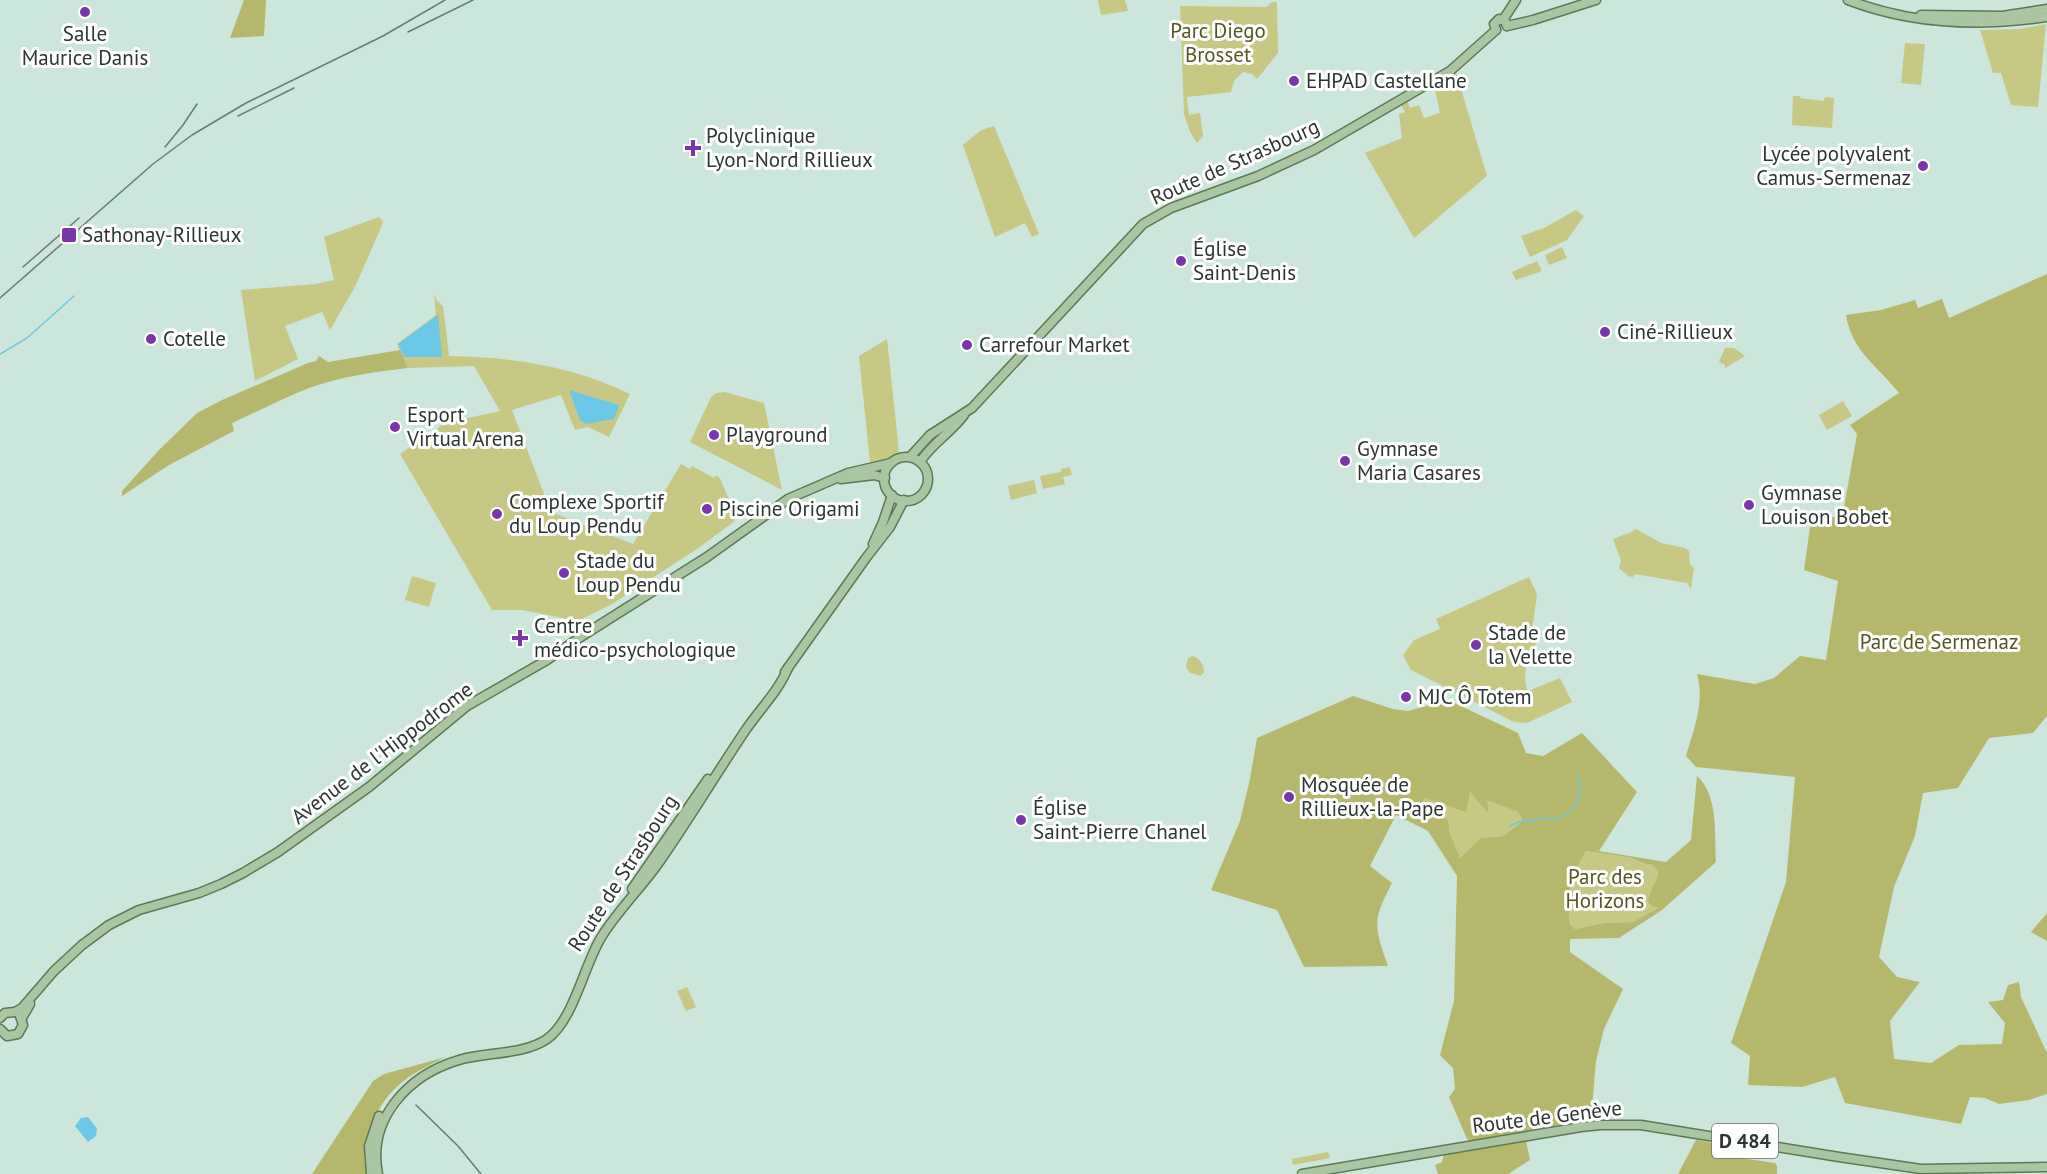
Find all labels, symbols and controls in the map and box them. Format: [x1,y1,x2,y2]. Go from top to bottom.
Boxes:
marker: Salle Maurice Danis [78,5,92,19]
park label: Parc Diego Brosset [1170,17,1266,68]
place label: Salle Maurice Danis [22,20,148,71]
place label: EHPAD Castellane [1306,67,1467,94]
marker: EHPAD Castellane [1287,74,1301,88]
street label: Route de Strasbourg [1146,112,1323,211]
place label: Polyclinique Lyon-Nord Rillieux [706,122,873,173]
marker: Polyclinique Lyon-Nord Rillieux [684,139,702,157]
place label: Lycée polyvalent Camus-Sermenaz [1756,140,1911,191]
marker: Lycée polyvalent Camus-Sermenaz [1916,159,1930,173]
place label: Sathonay-Rillieux [82,221,242,248]
marker: Sathonay-Rillieux [60,226,78,244]
place label: Église Saint-Denis [1193,235,1296,286]
marker: Église Saint-Denis [1174,254,1188,268]
place label: Ciné-Rillieux [1617,318,1733,345]
place label: Cotelle [163,325,226,352]
marker: Ciné-Rillieux [1598,325,1612,339]
place label: Carrefour Market [979,331,1130,358]
marker: Cotelle [144,332,158,346]
marker: Carrefour Market [960,338,974,352]
place label: Esport Virtual Arena [406,401,524,452]
marker: Esport Virtual Arena [388,420,402,434]
place label: Playground [726,421,828,448]
marker: Playground [707,428,721,442]
place label: Gymnase Maria Casares [1357,435,1481,486]
marker: Gymnase Maria Casares [1338,454,1352,468]
place label: Gymnase Louison Bobet [1761,479,1889,530]
place label: Complexe Sportif du Loup Pendu [509,488,665,539]
place label: Piscine Origami [719,495,860,522]
marker: Gymnase Louison Bobet [1742,498,1756,512]
marker: Piscine Origami [700,502,714,516]
marker: Complexe Sportif du Loup Pendu [490,507,504,521]
place label: Stade du Loup Pendu [576,547,681,598]
marker: Stade du Loup Pendu [557,566,571,580]
place label: Centre médico-psychologique [534,612,736,663]
place label: Stade de la Velette [1488,619,1572,670]
park label: Parc de Sermenaz [1860,628,2018,655]
marker: Centre médico-psychologique [511,629,529,647]
marker: Stade de la Velette [1469,638,1483,652]
street label: Avenue de l'Hippodrome [285,675,478,830]
place label: MJC Ô Totem [1418,683,1532,710]
marker: MJC Ô Totem [1399,690,1413,704]
place label: Mosquée de Rillieux-la-Pape [1301,771,1444,822]
street label: Route de Strasbourg [562,789,683,956]
marker: Mosquée de Rillieux-la-Pape [1282,790,1296,804]
place label: Église Saint-Pierre Chanel [1033,794,1206,845]
marker: Église Saint-Pierre Chanel [1014,813,1028,827]
park label: Parc des Horizons [1566,863,1644,914]
street label: Route de Genève [1471,1094,1623,1139]
road number: D 484 [1712,1124,1778,1158]

